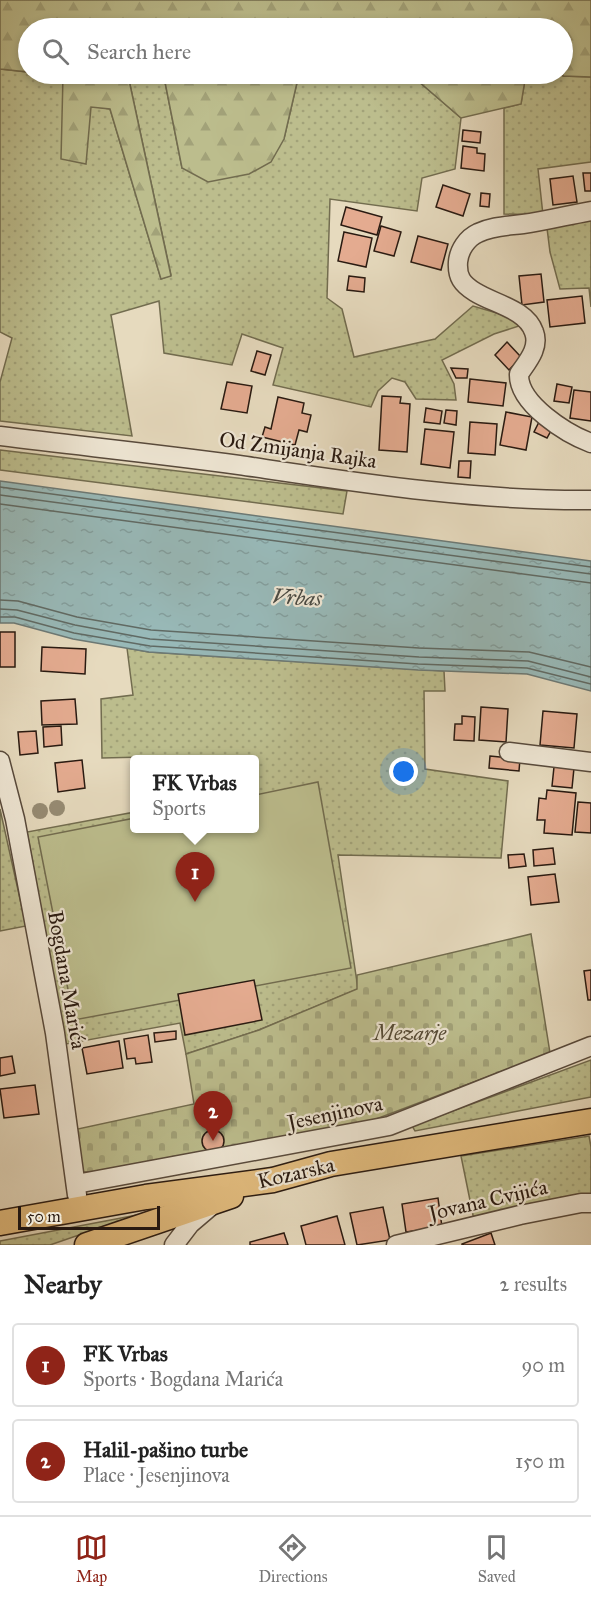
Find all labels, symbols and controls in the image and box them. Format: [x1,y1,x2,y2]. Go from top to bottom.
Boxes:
search box [18,18,573,84]
icon: search [39,35,72,68]
text: Search here [87,38,191,65]
street label: Od Zmijanja Rajka [218,426,379,474]
water label: Vrbas [271,582,323,612]
popup [130,755,259,833]
your location [389,757,418,786]
text: FK Vrbas [152,769,237,796]
text: Sports [152,796,206,820]
pin: 1 [176,852,214,902]
street label: Bogdana Marića [42,909,92,1052]
park label: Mezarje [372,1020,447,1046]
street label: Jesenjinova [283,1090,385,1136]
pin: 2 [194,1092,232,1141]
street label: Kozarska [255,1152,337,1194]
street label: Jovana Cvijića [424,1174,550,1227]
scale bar [18,1203,160,1230]
text: 50 m [27,1207,61,1226]
text: Nearby [24,1268,102,1300]
text: 2 results [499,1272,567,1296]
text: FK Vrbas [83,1340,168,1367]
text: 1 [42,1353,49,1377]
text: 90 m [522,1353,565,1377]
text: Sports · Bogdana Marića [83,1367,283,1391]
text: Halil-pašino turbe [83,1436,248,1463]
text: 2 [41,1449,50,1473]
text: 150 m [515,1449,565,1473]
text: Place · Jesenjinova [83,1463,230,1487]
tab: Map [75,1531,108,1586]
tab: Directions [258,1531,327,1586]
tab: Saved [478,1531,516,1586]

